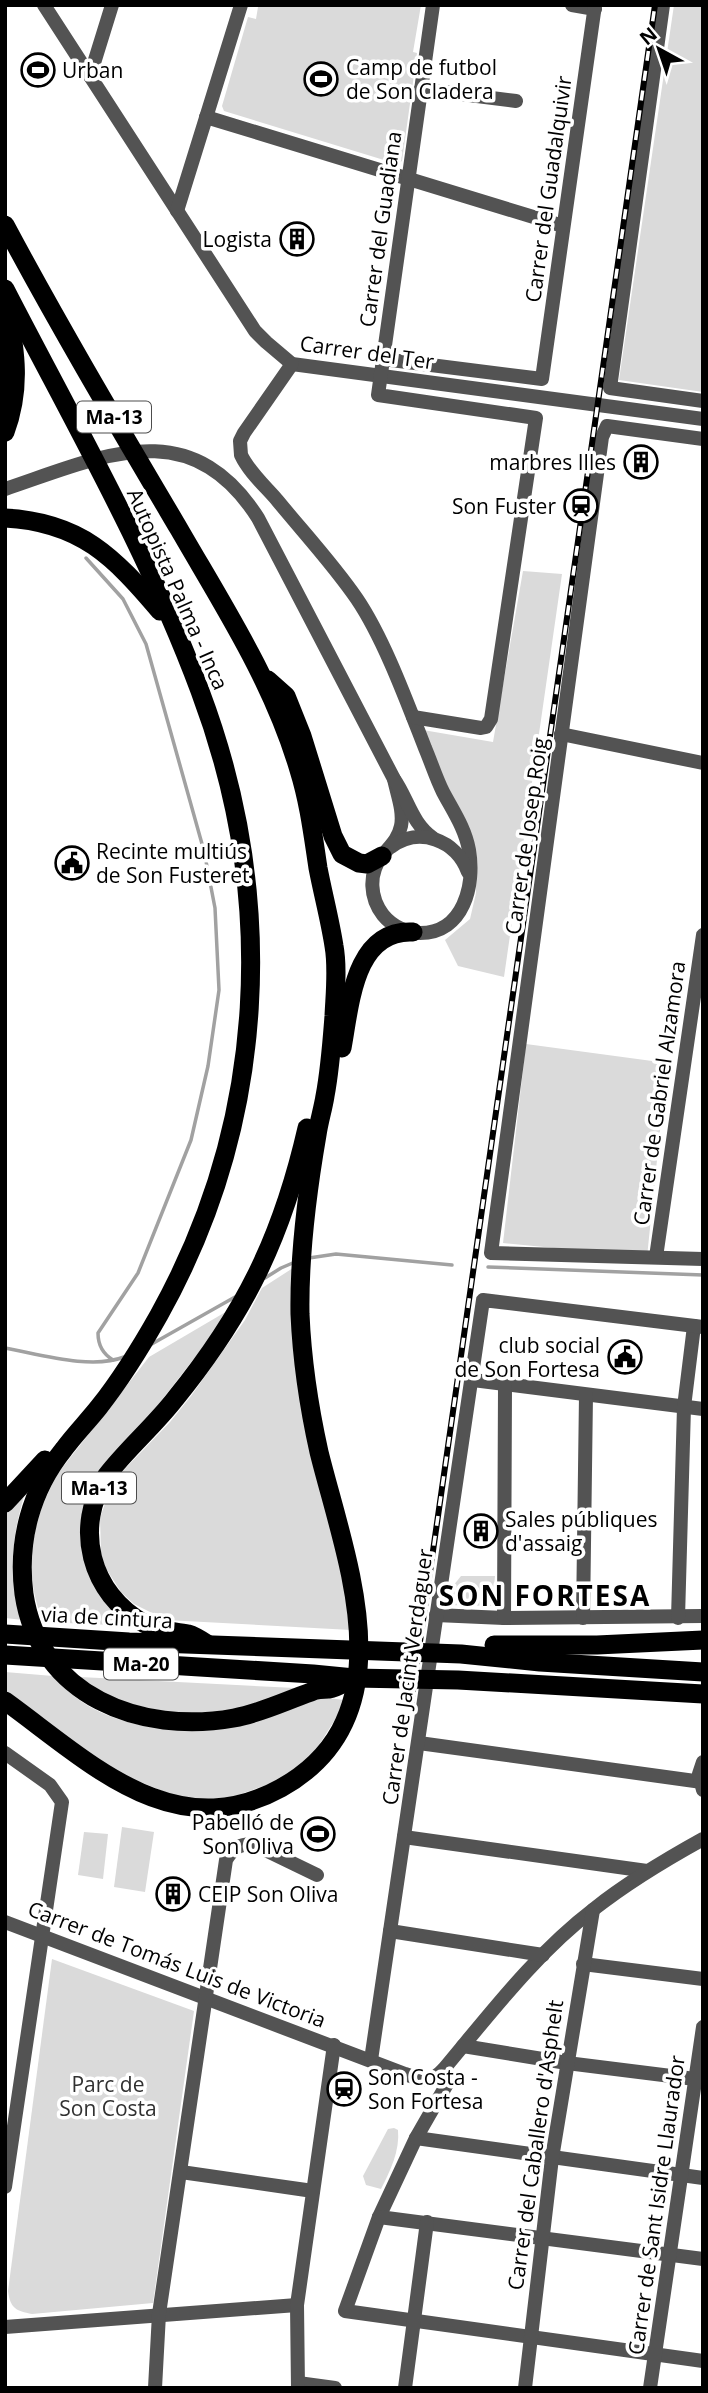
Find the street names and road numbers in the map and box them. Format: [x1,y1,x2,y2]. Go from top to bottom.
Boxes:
street label: Carrer del Guadalquivir [518,74,578,304]
street label: Carrer del Guadiana [352,129,408,329]
street label: Carrer del Ter [298,329,436,375]
road number: Ma-13 [77,402,151,432]
street label: Autopista Palma - Inca [121,484,235,694]
street label: Carrer de Josep Roig [498,736,554,936]
street label: Carrer de Gabriel Alzamora [627,959,691,1227]
road number: Ma-13 [62,1472,136,1504]
street label: Carrer de Jacint Verdaguer [375,1547,439,1807]
street label: via de cintura [40,1600,174,1634]
road number: Ma-20 [104,1648,178,1680]
street label: Carrer de Tomás Luis de Victoria [24,1894,330,2034]
street label: Carrer del Caballero d'Asphelt [501,1998,569,2292]
street label: Carrer de Sant Isidre Llaurador [621,2053,691,2356]

